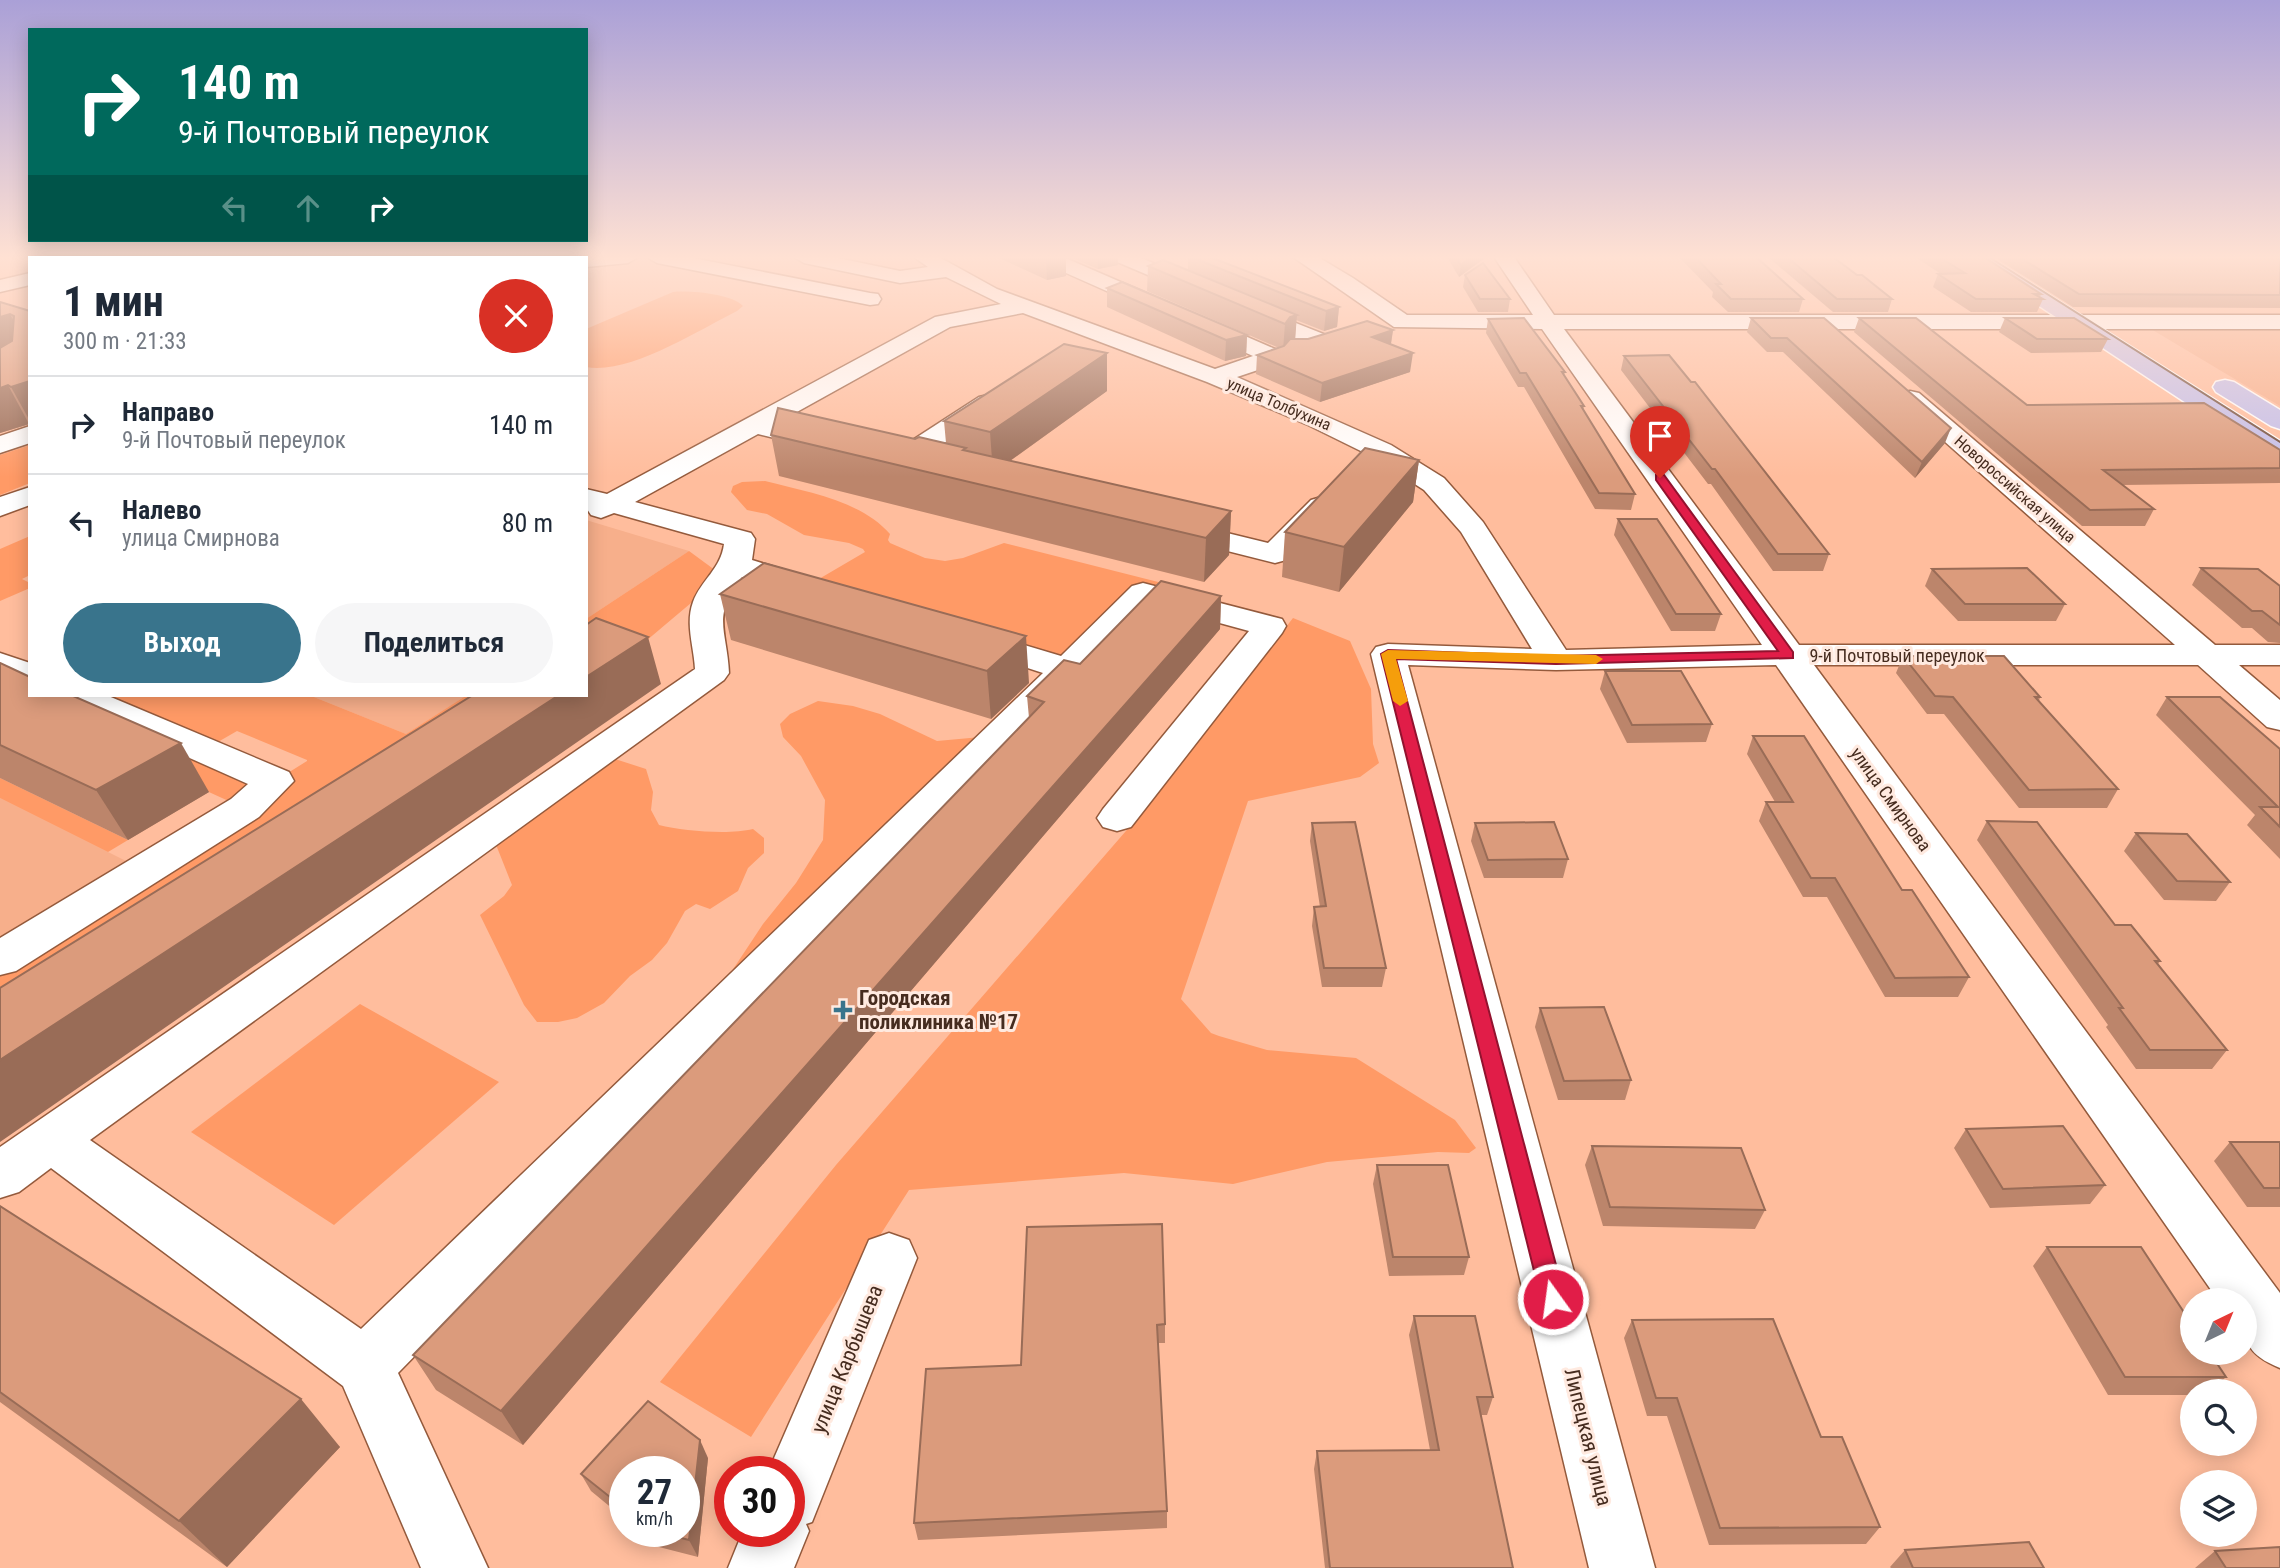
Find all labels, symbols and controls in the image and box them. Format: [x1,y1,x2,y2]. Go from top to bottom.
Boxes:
text: 140 m [178,54,300,111]
icon: right [63,56,154,147]
text: 9-й Почтовый переулок [178,113,490,151]
icon: left [216,189,254,227]
icon: ahead [289,189,327,227]
icon: right [362,189,400,227]
text: 1 мин [63,277,164,326]
button: close [479,279,553,353]
text: 300 m · 21:33 [63,328,187,355]
street label: улица Толбухина [1224,374,1334,434]
text: Направо [122,397,214,427]
icon: right [63,406,101,444]
pin [1630,406,1690,478]
text: 140 m [489,410,553,440]
icon: arrive [1641,417,1679,455]
text: 9-й Почтовый переулок [122,427,346,454]
street label: Новороссийская улица [1951,431,2079,547]
text: Налево [122,495,202,525]
icon: left [63,504,101,542]
text: 80 m [502,508,553,538]
text: улица Смирнова [122,525,280,552]
button: Выход [63,603,301,683]
button: Поделиться [315,603,553,683]
street label: 9-й Почтовый переулок [1809,645,1985,666]
street label: улица Смирнова [1846,743,1936,855]
place label: Городская поликлиника №17 [859,986,1018,1034]
marker: Городская поликлиника №17 [833,1000,853,1020]
position arrow [1516,1262,1590,1336]
street label: улица Карбышева [806,1281,888,1437]
north arrow [2180,1288,2258,1365]
map controls [2180,1288,2257,1547]
street label: Липецкая улица [1559,1366,1617,1508]
button: search [2180,1379,2257,1456]
speed limit sign: 30 [714,1456,805,1547]
button: layers [2180,1470,2257,1547]
text: 27 [637,1472,672,1513]
text: km/h [636,1508,673,1529]

